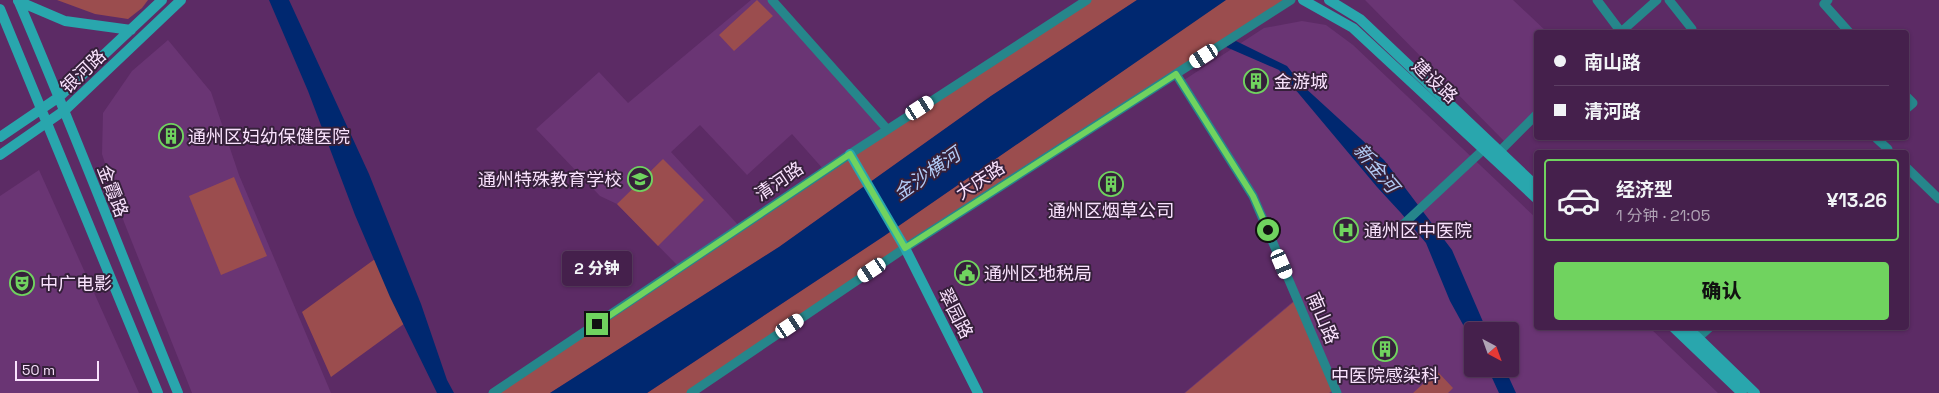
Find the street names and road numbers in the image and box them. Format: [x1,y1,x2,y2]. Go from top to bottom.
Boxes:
street label: 银河路 [56,44,110,98]
street label: 建设路 [1407,54,1463,108]
street label: 清河路 [750,156,808,206]
street label: 大庆路 [951,156,1009,204]
street label: 金霞路 [93,162,133,220]
street label: 翠园路 [933,284,979,342]
street label: 南山路 [1302,289,1344,347]

